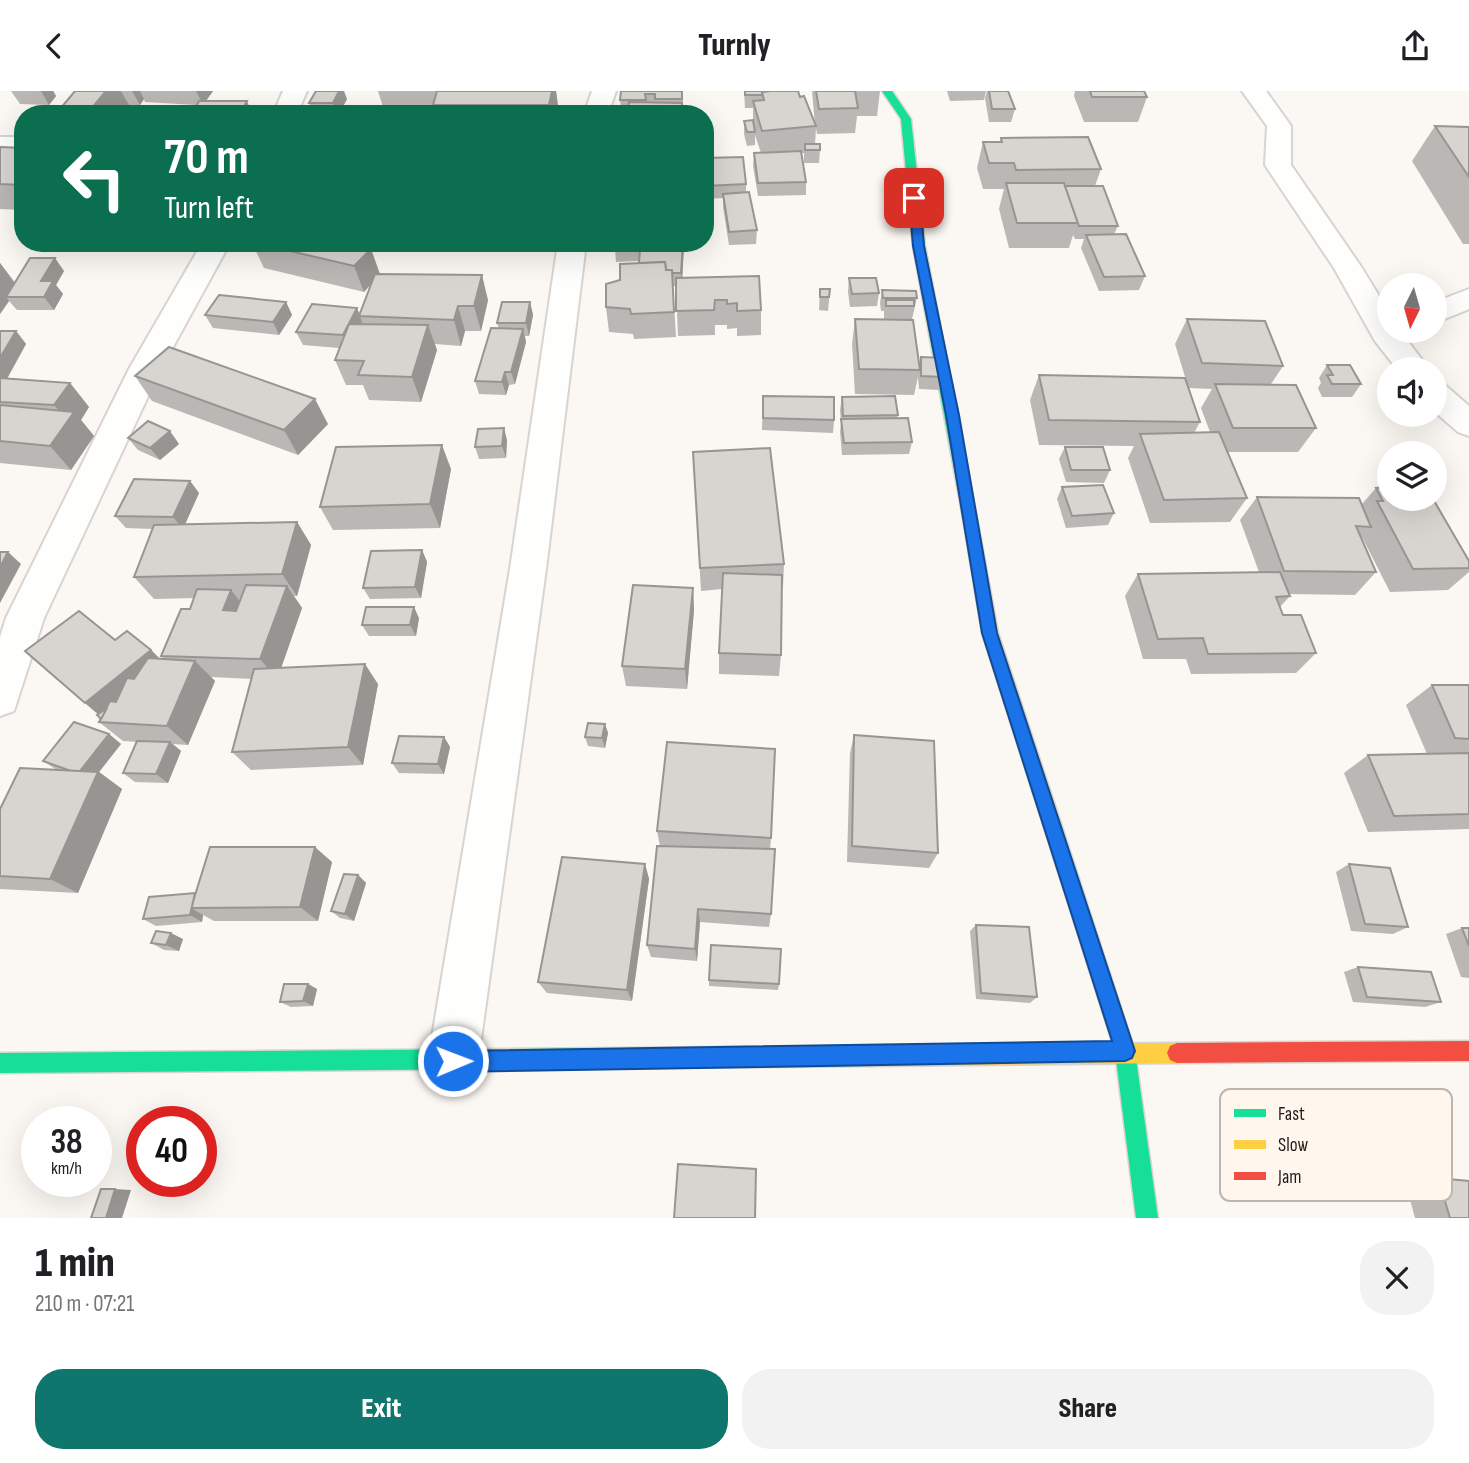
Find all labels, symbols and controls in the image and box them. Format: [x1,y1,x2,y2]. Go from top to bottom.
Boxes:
text: Turnly [698,26,771,65]
icon: back [35,27,73,65]
icon: share [1396,27,1434,65]
text: 70 m [164,129,249,188]
icon: left [49,133,140,224]
pin [884,168,944,228]
icon: arrive [895,179,933,217]
text: Turn left [164,189,254,228]
north arrow [1377,273,1447,343]
map controls [1377,273,1447,511]
button: sound [1377,357,1447,427]
button: layers [1377,441,1447,511]
position arrow [416,1024,490,1098]
legend [1220,1089,1452,1201]
text: Fast [1278,1103,1305,1126]
speed limit sign: 40 [126,1106,217,1197]
text: 38 [50,1121,83,1164]
text: Slow [1278,1134,1308,1157]
text: km/h [51,1158,82,1179]
text: Jam [1277,1166,1301,1189]
text: 1 min [35,1238,115,1289]
button: close [1360,1241,1434,1315]
text: 210 m · 07:21 [35,1290,134,1318]
button: Exit [35,1369,728,1449]
button: Share [742,1369,1434,1449]

